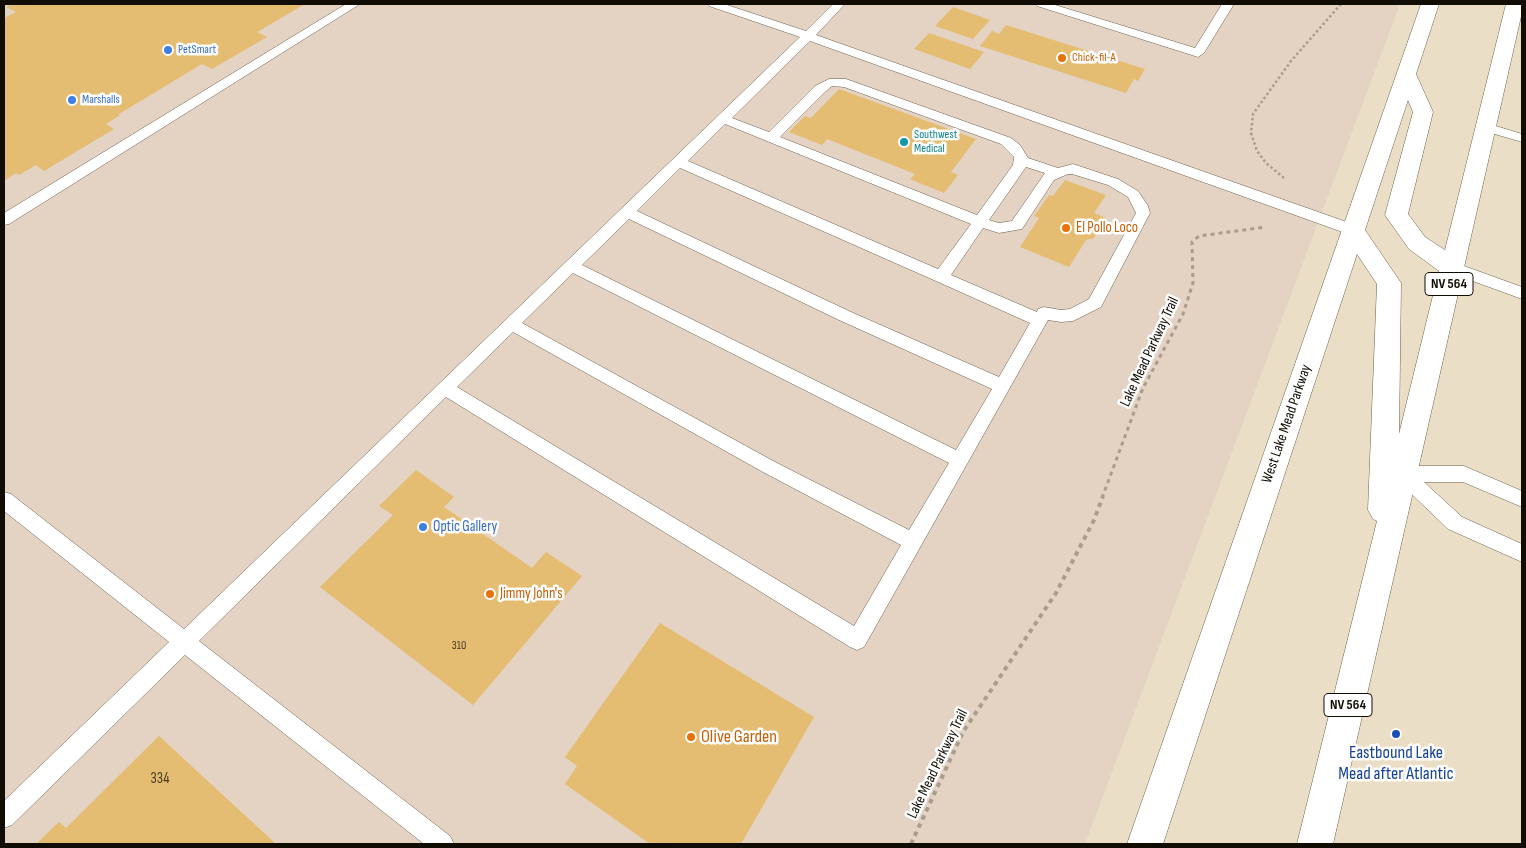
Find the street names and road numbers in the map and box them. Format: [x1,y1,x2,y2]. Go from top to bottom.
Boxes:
road number: NV 564 [1425,272,1473,296]
street label: Lake Mead Parkway Trail [1117,294,1183,410]
street label: West Lake Mead Parkway [1258,362,1316,486]
road number: NV 564 [1324,694,1372,716]
street label: Lake Mead Parkway Trail [904,707,972,821]

